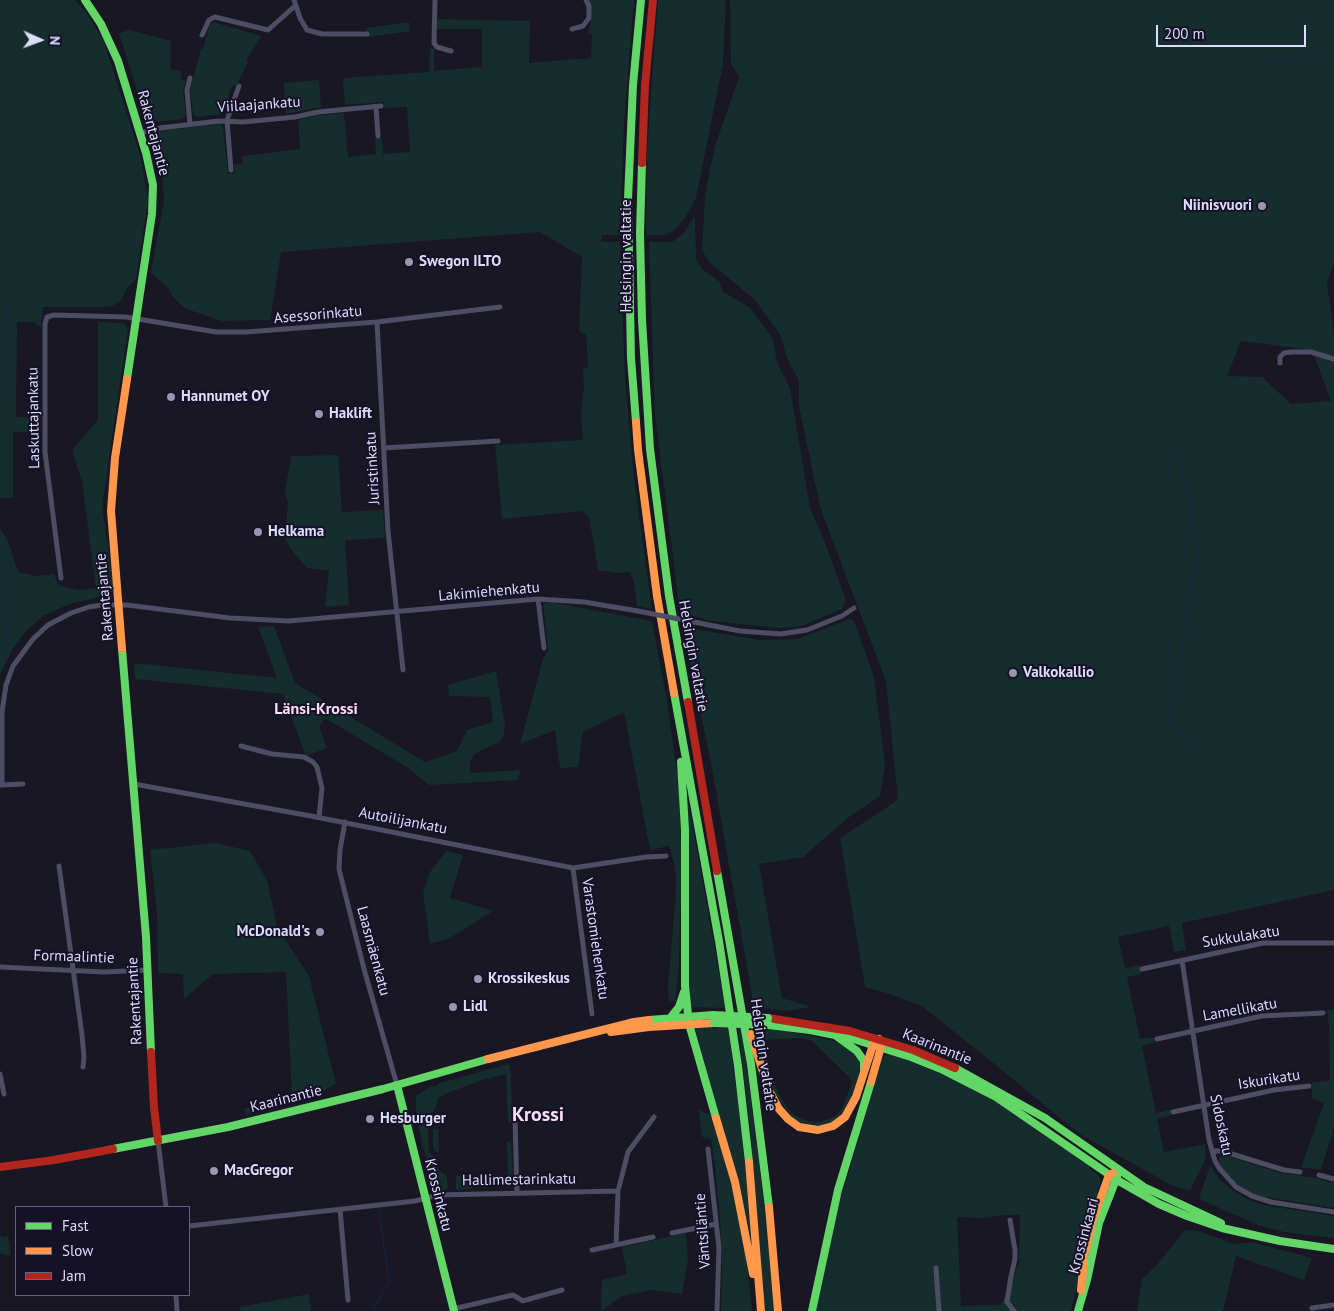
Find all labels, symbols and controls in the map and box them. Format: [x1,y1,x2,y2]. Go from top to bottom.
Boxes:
north arrow [15,15,65,65]
scale bar [1159,15,1309,47]
text: 200 m [1164,24,1205,43]
text: N [46,36,64,45]
street label: Rakentajantie [133,88,173,178]
street label: Viilaajankatu [217,93,301,117]
place label: Niinisvuori [1183,197,1252,215]
street label: Helsingin valtatie [618,199,636,313]
marker: Niinisvuori [1256,200,1268,212]
place label: Swegon ILTO [419,253,501,271]
marker: Swegon ILTO [403,256,415,268]
street label: Asessorinkatu [273,302,363,328]
street label: Laskuttajankatu [24,367,44,469]
place label: Hannumet OY [181,388,270,406]
marker: Hannumet OY [165,391,177,403]
place label: Haklift [329,405,372,423]
marker: Haklift [313,408,325,420]
street label: Juristinkatu [362,431,384,505]
place label: Helkama [268,523,324,541]
marker: Helkama [252,526,264,538]
street label: Rakentajantie [92,552,118,642]
street label: Lakimiehenkatu [438,579,540,605]
street label: Helsingin valtatie [674,599,712,713]
place label: Valkokallio [1023,664,1094,682]
marker: Valkokallio [1007,667,1019,679]
district label: Länsi-Krossi [274,699,358,719]
street label: Autoilijankatu [357,804,449,838]
street label: Varastomiehenkatu [578,877,612,1001]
street label: Laasmäenkatu [352,904,394,998]
street label: Sukkulakatu [1201,922,1281,952]
place label: McDonald's [237,923,310,941]
marker: McDonald's [314,926,326,938]
street label: Formaalintie [33,947,115,967]
street label: Rakentajantie [124,957,146,1045]
place label: Krossikeskus [488,970,570,988]
marker: Krossikeskus [472,973,484,985]
street label: Lamellikatu [1201,995,1279,1025]
place label: Lidl [463,998,487,1016]
street label: Helsingin valtatie [746,998,780,1112]
marker: Lidl [447,1001,459,1013]
street label: Kaarinantie [900,1025,974,1069]
street label: Iskurikatu [1237,1066,1301,1094]
street label: Kaarinantie [248,1081,324,1117]
street label: Sidoskatu [1206,1093,1236,1157]
district label: Krossi [512,1103,564,1127]
place label: Hesburger [380,1110,446,1128]
marker: Hesburger [364,1113,376,1125]
street label: Krossinkatu [420,1157,456,1233]
place label: MacGregor [224,1162,293,1180]
marker: MacGregor [208,1165,220,1177]
street label: Hallimestarinkatu [462,1170,576,1190]
street label: Väntsiläntie [691,1193,715,1269]
street label: Krossinkaari [1065,1196,1103,1276]
legend [15,1206,190,1296]
text: Fast [62,1216,89,1235]
text: Slow [62,1241,93,1260]
text: Jam [62,1266,86,1285]

